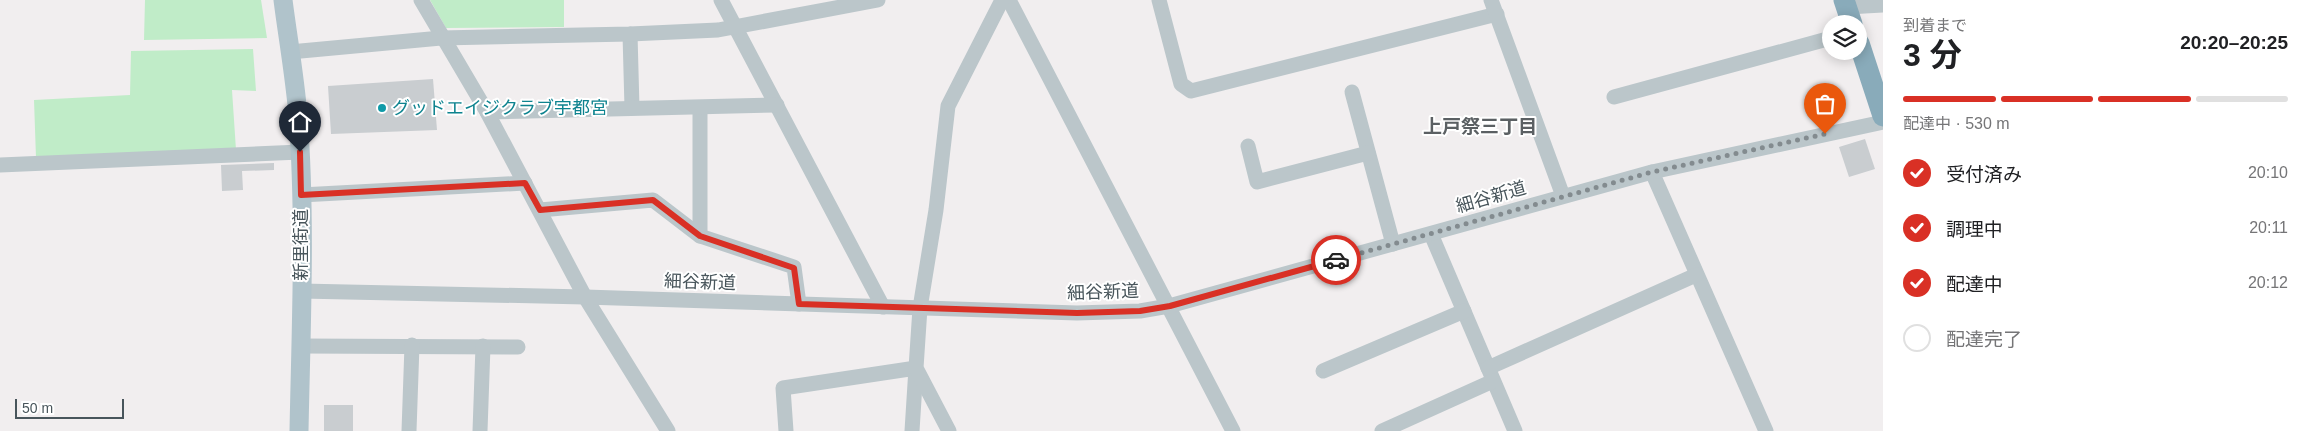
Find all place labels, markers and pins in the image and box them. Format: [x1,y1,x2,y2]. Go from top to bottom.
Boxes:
pin [1804,83,1846,134]
place label: グッドエイジクラブ宇都宮 [392,98,608,118]
pin [279,101,321,152]
marker: グッドエイジクラブ宇都宮 [376,102,388,114]

